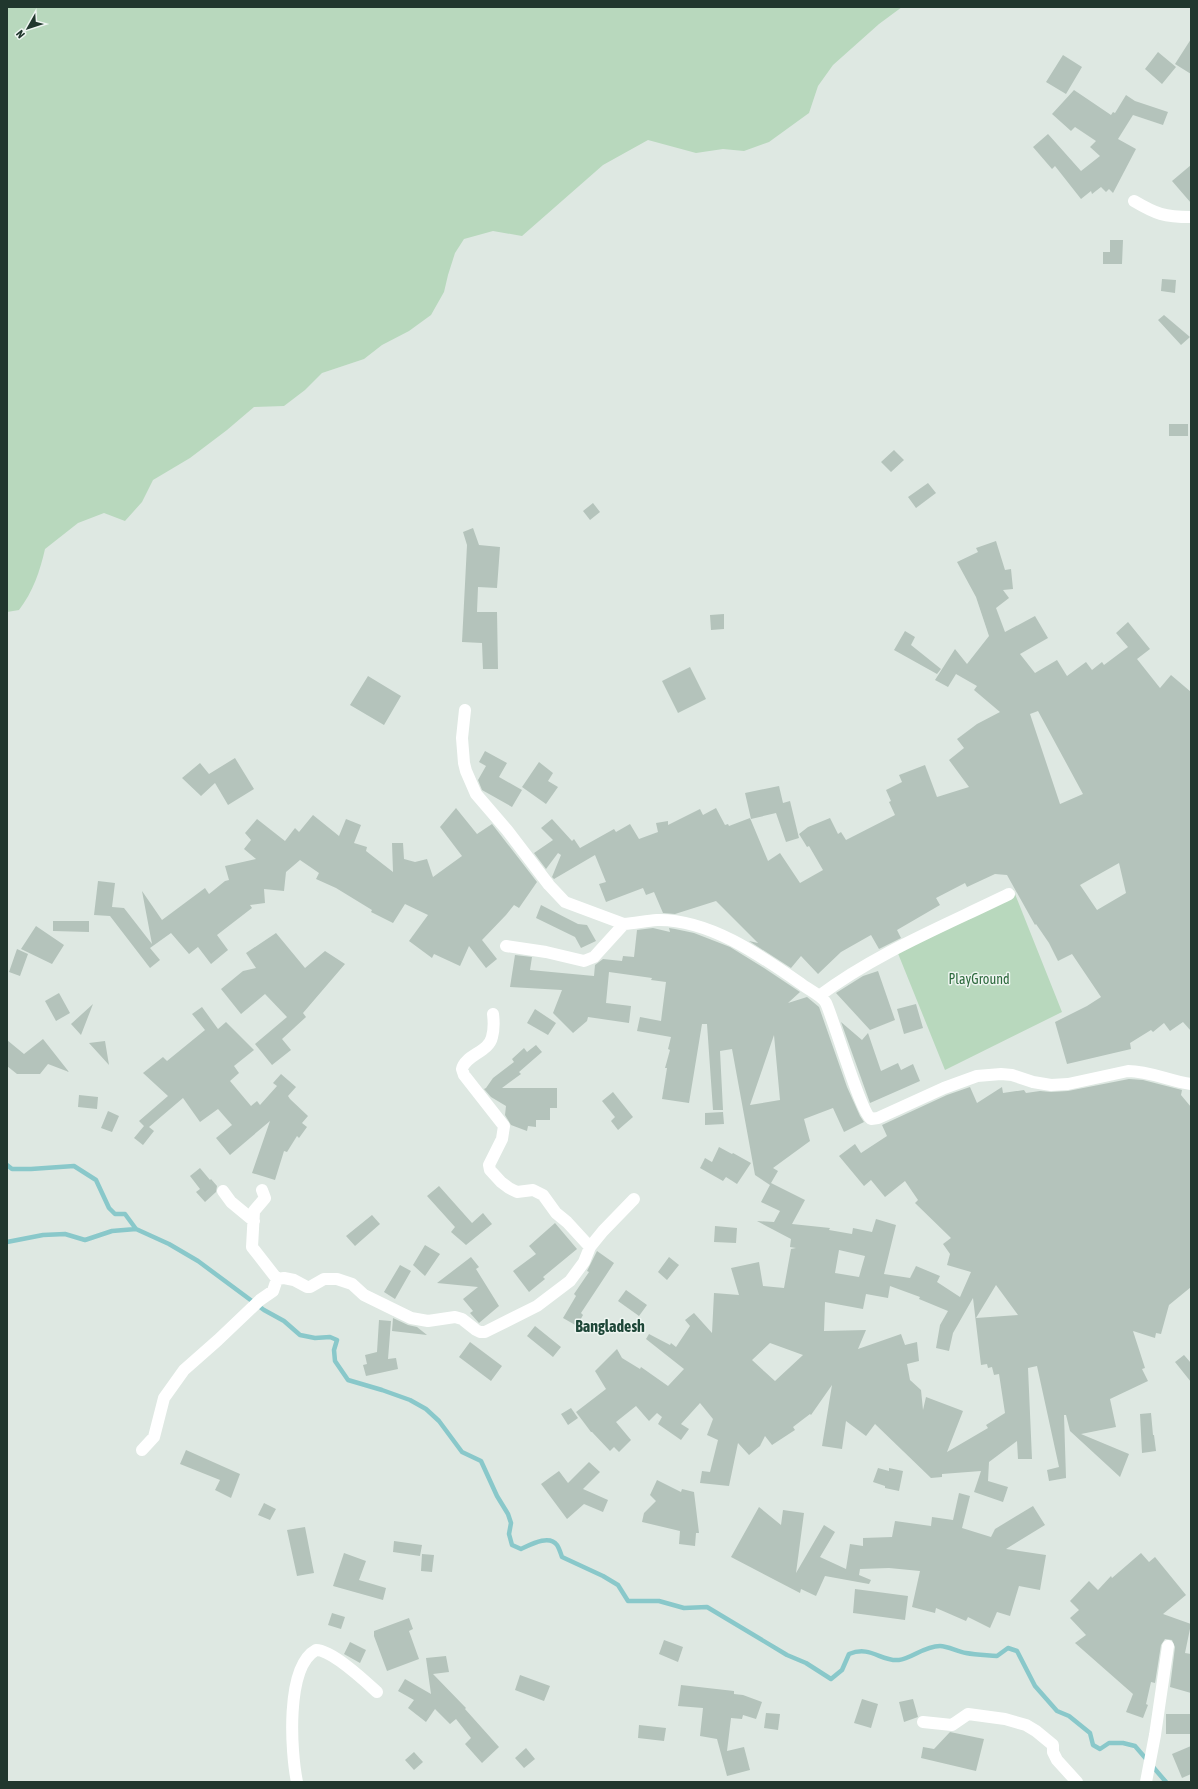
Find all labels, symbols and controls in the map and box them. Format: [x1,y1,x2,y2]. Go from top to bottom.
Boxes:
north arrow [8,8,48,48]
text: N [14,28,27,41]
park label: PlayGround [948,971,1010,987]
district label: Bangladesh [575,1317,645,1335]

